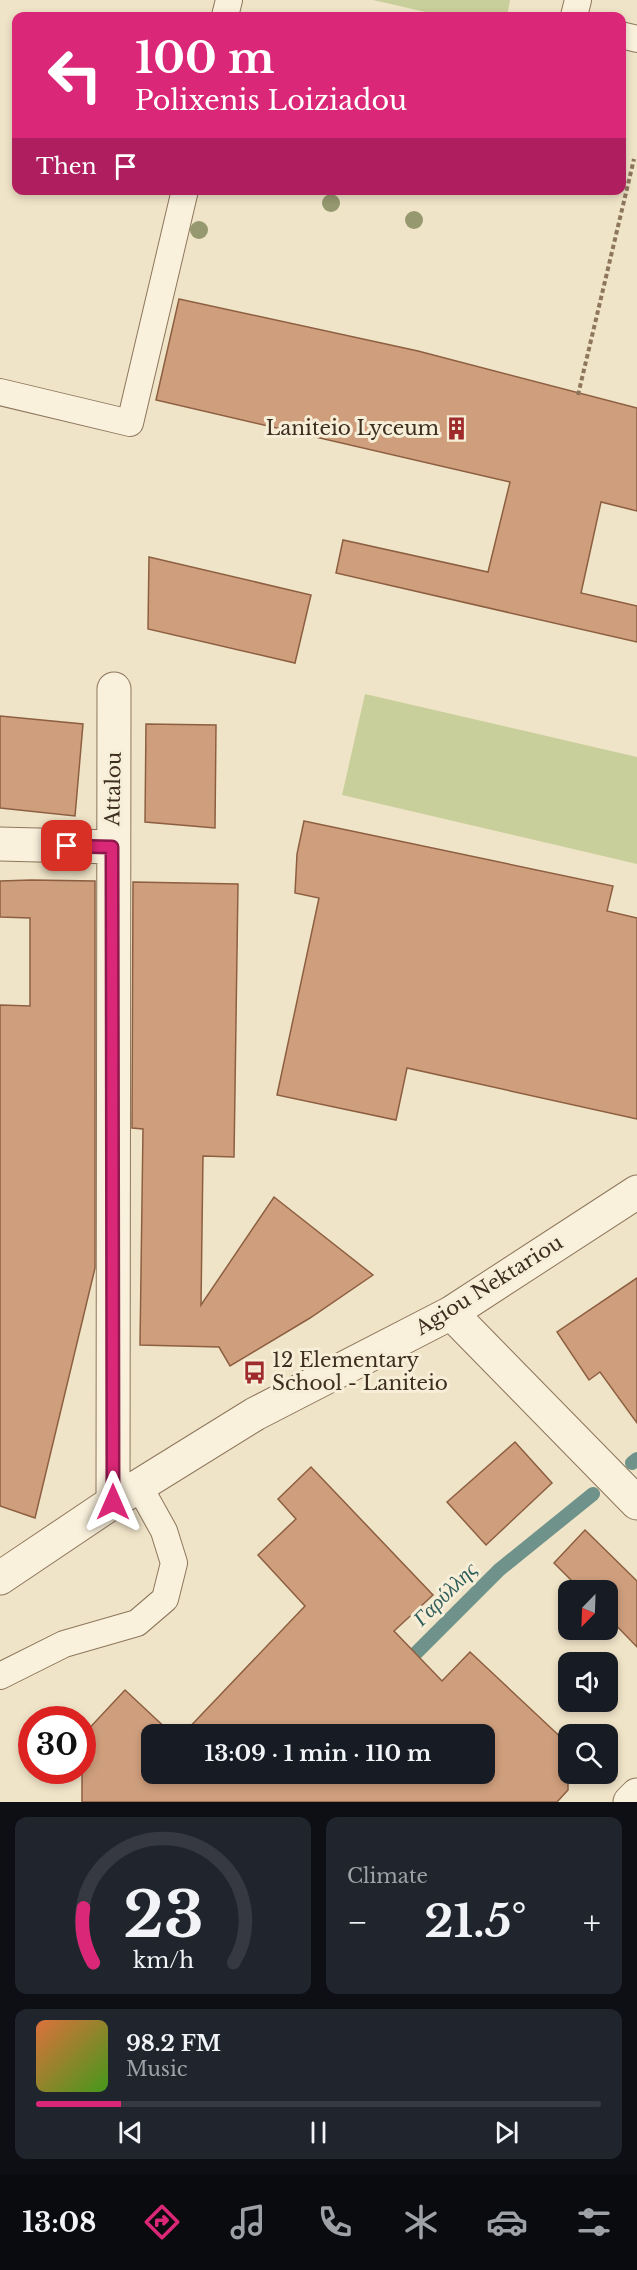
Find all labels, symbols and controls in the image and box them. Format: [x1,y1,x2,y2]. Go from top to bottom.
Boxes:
text: 100 m [135,32,274,84]
icon: left [36,36,114,114]
text: Polixenis Loiziadou [135,84,407,117]
icon: arrive [109,150,142,183]
text: Then [36,153,97,180]
building icon: Laniteio Lyceum [444,415,470,441]
place label: Laniteio Lyceum [266,416,440,440]
street label: Attalou [100,752,126,827]
pin [41,820,92,871]
icon: arrive [50,829,83,862]
street label: Agiou Nektariou [410,1230,567,1341]
place label: 12 Elementary School - Laniteio [272,1348,448,1395]
bus stop icon: 12 Elementary School - Laniteio [241,1359,267,1385]
position arrow [81,1470,145,1534]
water label: Γαρύλλης [407,1556,483,1632]
north arrow [558,1580,618,1640]
map controls [558,1580,618,1784]
button: sound [558,1652,618,1712]
speed limit sign: 30 [18,1706,96,1784]
button: search [558,1724,618,1784]
text: 13:09 · 1 min · 110 m [205,1740,431,1767]
text: Climate [347,1864,428,1888]
text: 23 [123,1876,203,1954]
text: 21.5° [424,1893,527,1949]
text: − [347,1902,368,1943]
text: + [583,1902,601,1943]
text: km/h [133,1947,194,1974]
text: 98.2 FM [126,2030,221,2057]
text: Music [126,2057,187,2081]
icon: previous [114,2116,147,2149]
icon: pause [302,2116,335,2149]
icon: next [490,2116,523,2149]
icon: directions [141,2201,183,2243]
icon: music [227,2201,269,2243]
icon: phone [314,2201,356,2243]
icon: climate [400,2201,442,2243]
icon: car [486,2201,528,2243]
icon: filters [573,2201,615,2243]
text: 13:08 [22,2206,96,2239]

